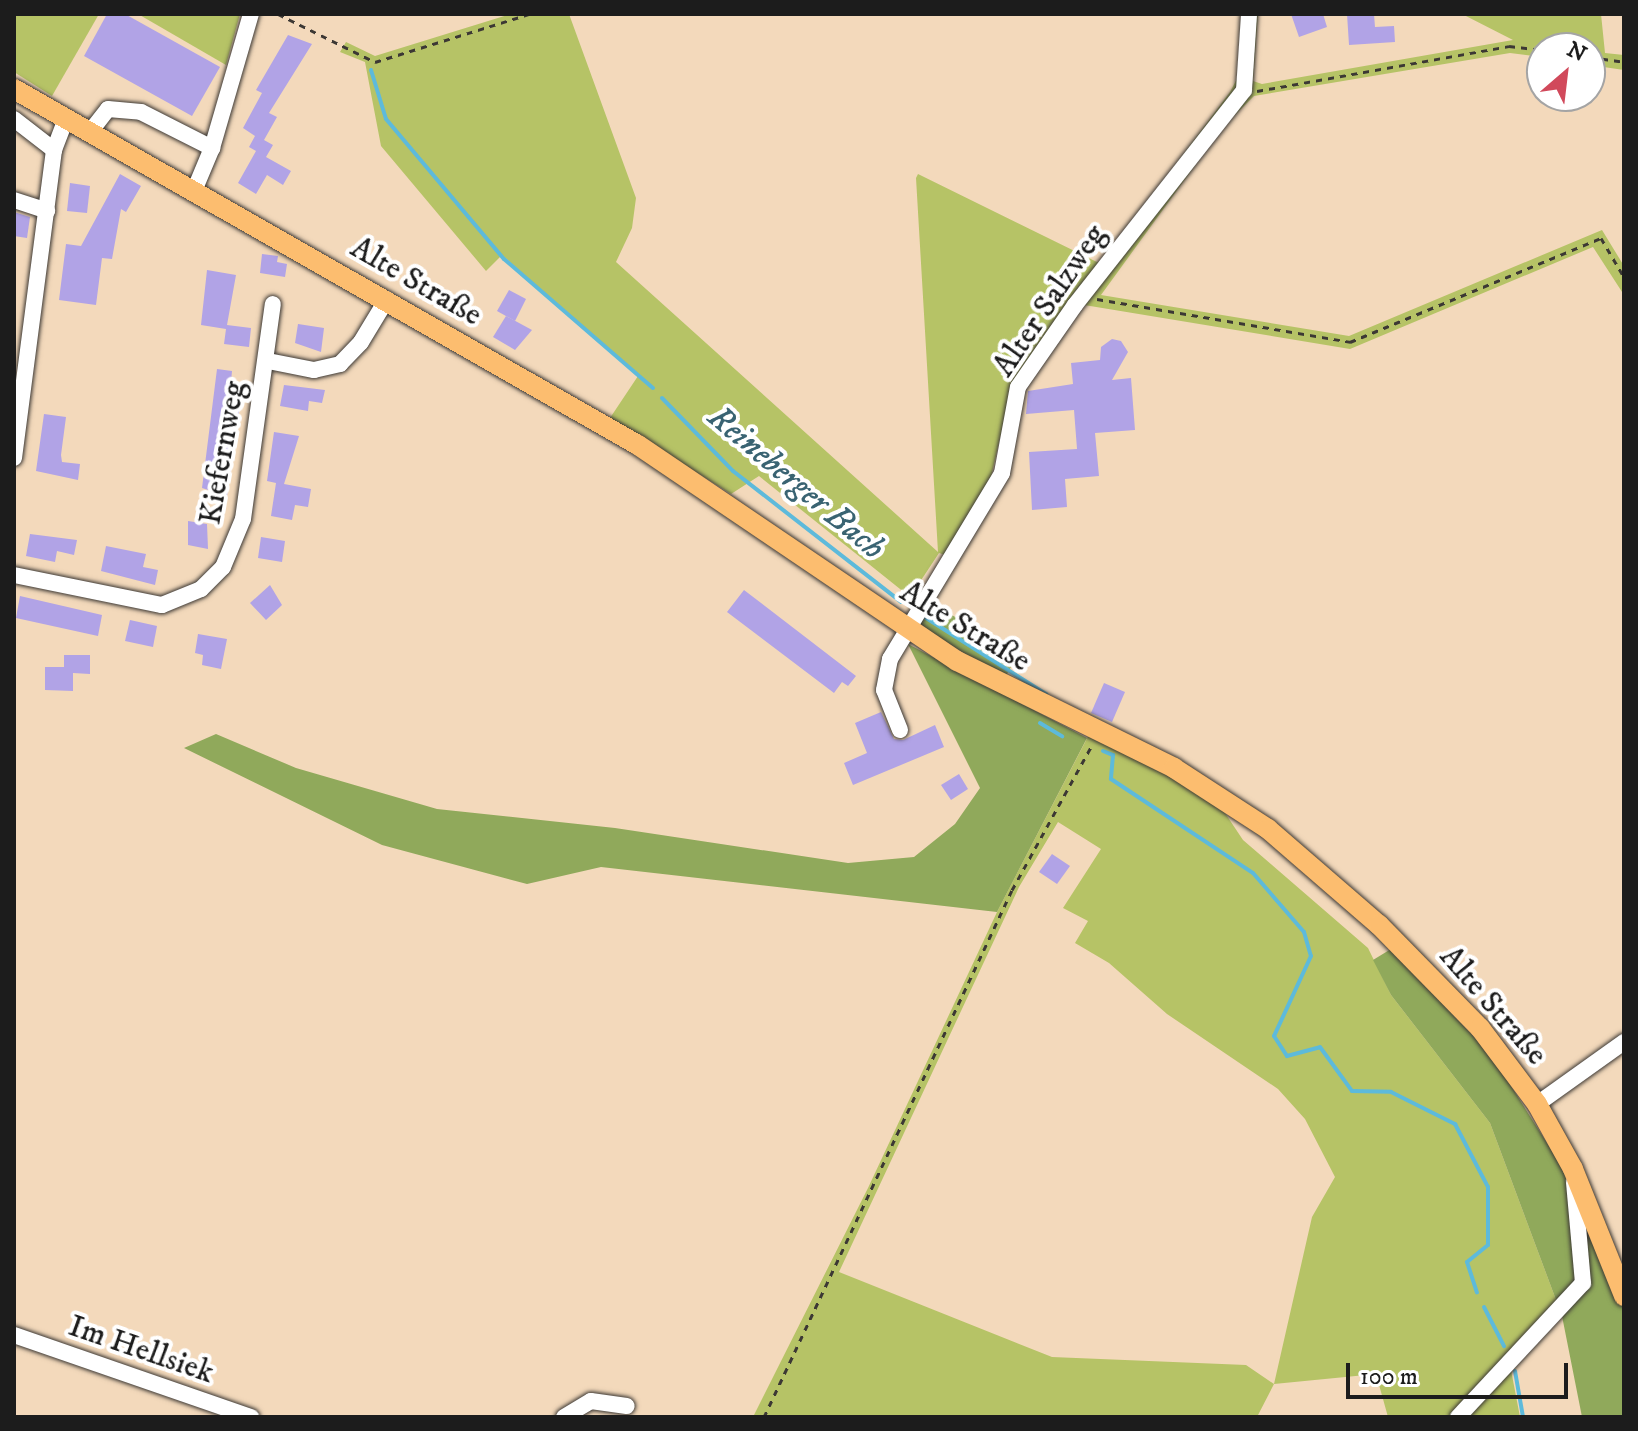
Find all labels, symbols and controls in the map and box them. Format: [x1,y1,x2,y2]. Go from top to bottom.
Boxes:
north arrow [1526,32,1606,112]
text: N [1562,36,1591,68]
street label: Alter Salzweg [985,218,1115,384]
street label: Alte Straße [343,229,489,335]
street label: Kiefernweg [191,378,255,528]
water label: Reineberger Bach [699,397,893,569]
street label: Alte Straße [893,573,1037,681]
street label: Alte Straße [1431,939,1555,1073]
street label: Im Hellsiek [63,1307,219,1393]
scale bar [1350,1347,1572,1397]
text: 100 m [1360,1362,1418,1392]

